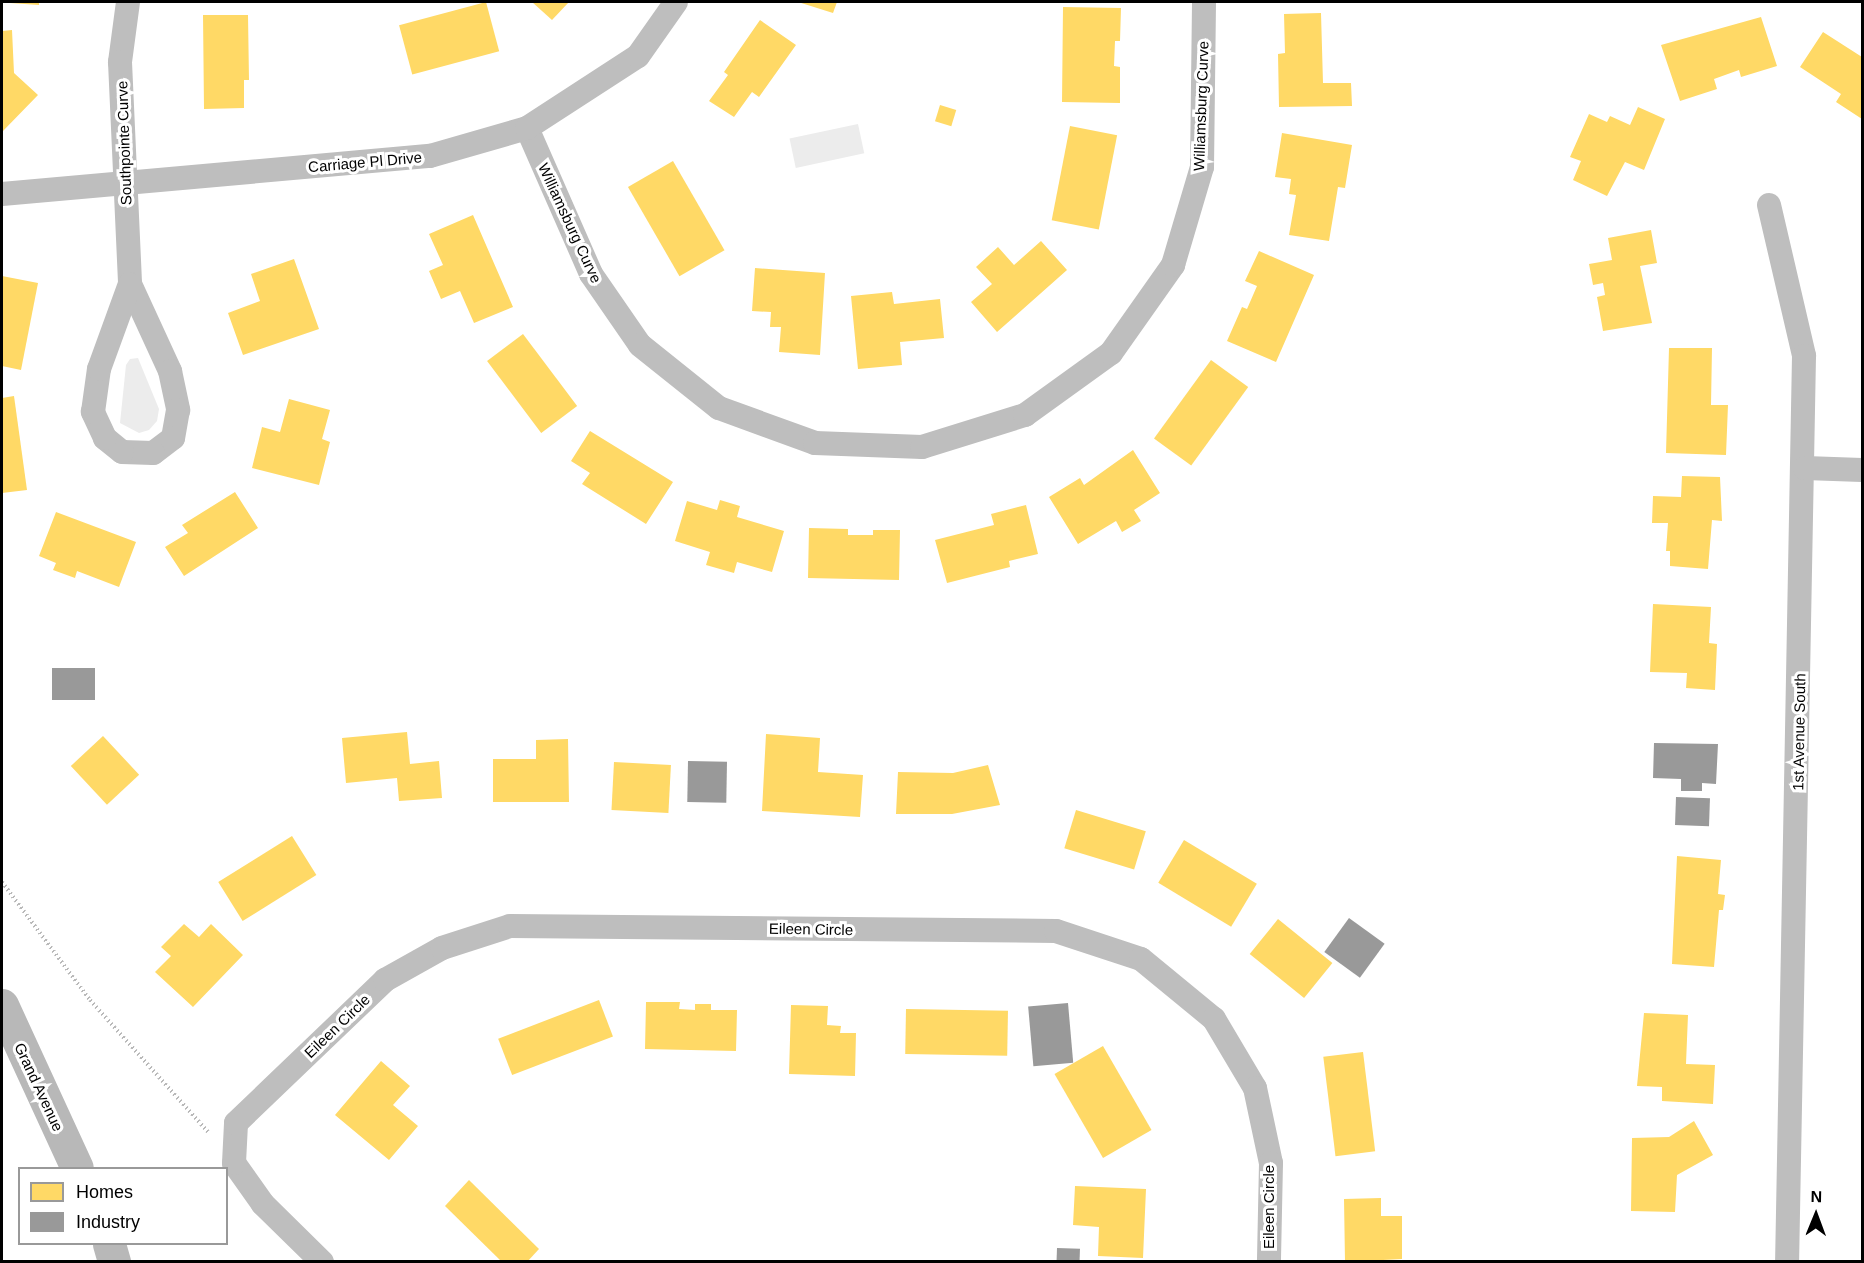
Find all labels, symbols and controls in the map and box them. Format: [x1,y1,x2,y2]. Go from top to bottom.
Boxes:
street label: Williamsburg Curve [1190,41,1212,171]
street label: Southpointe Curve [113,81,135,205]
street label: Carriage Pl Drive [307,148,423,176]
street label: Williamsburg Curve [534,160,606,286]
street label: 1st Avenue South [1789,673,1809,791]
street label: Eileen Circle [769,919,853,939]
street label: Eileen Circle [300,990,374,1062]
street label: Grand Avenue [10,1039,68,1135]
street label: Eileen Circle [1260,1165,1278,1249]
legend [18,1167,228,1245]
text: Homes [76,1182,133,1202]
north arrow [1786,1185,1846,1245]
text: N [1810,1188,1822,1205]
text: Industry [76,1212,140,1232]

